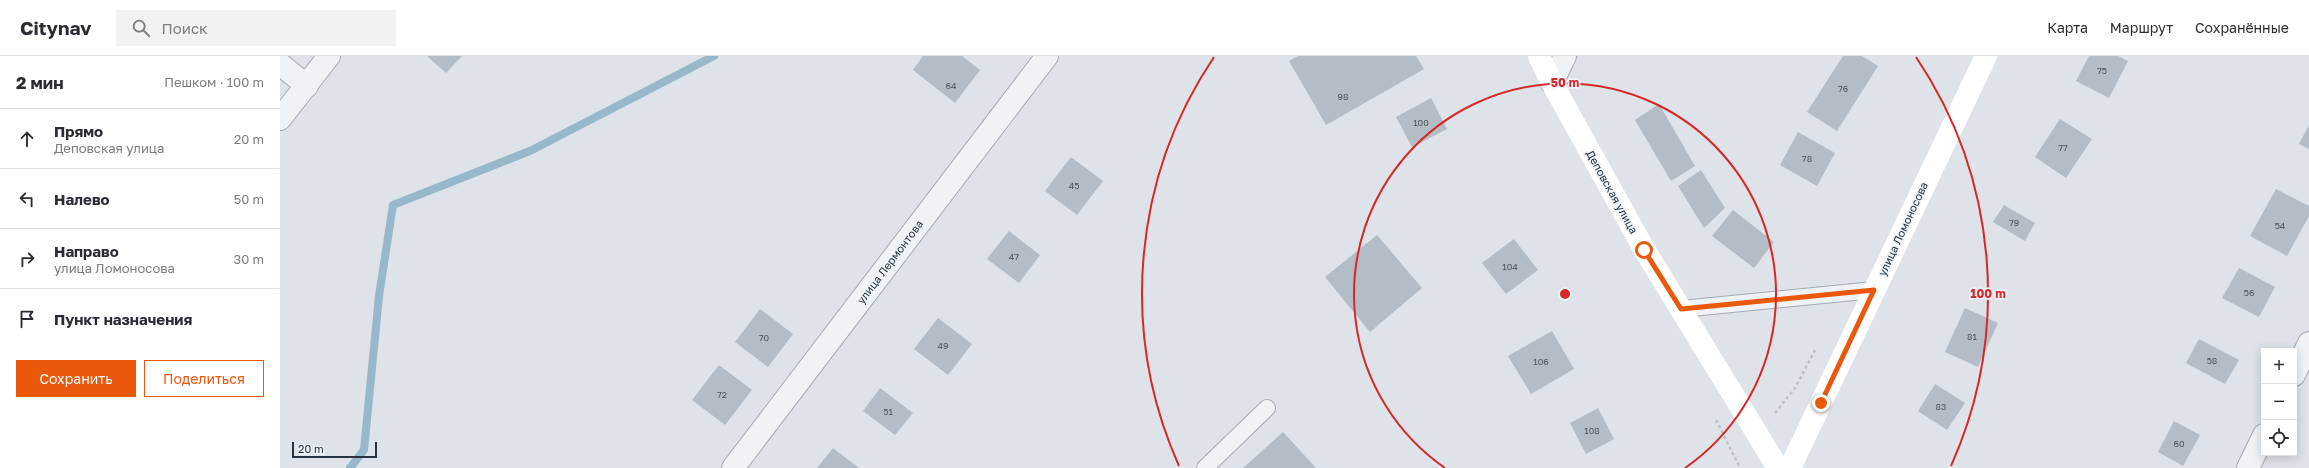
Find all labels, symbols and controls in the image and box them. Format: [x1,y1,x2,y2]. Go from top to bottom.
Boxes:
search box [116,10,396,46]
text: Citynav [20,16,92,39]
icon: search [130,17,152,39]
text: Поиск [162,19,208,37]
text: Карта [2047,19,2088,36]
text: Маршрут [2110,19,2173,36]
text: Сохранённые [2195,19,2289,36]
house number: 75 [2097,65,2107,76]
text: 2 мин [16,72,64,93]
text: Пешком · 100 m [164,74,264,90]
text: 50 m [1551,75,1579,90]
house number: 64 [946,80,957,91]
house number: 76 [1838,83,1848,94]
house number: 98 [1338,91,1348,102]
house number: 100 [1413,117,1429,128]
text: Прямо [54,122,103,140]
icon: ahead [16,128,38,150]
text: 20 m [234,131,264,147]
text: Деповская улица [54,140,164,156]
house number: 77 [2058,142,2068,153]
street label: Деповская улица [1584,148,1641,236]
house number: 78 [1802,153,1812,164]
house number: 45 [1069,180,1079,191]
street label: улица Ломоносова [1875,180,1930,278]
icon: left [16,188,38,210]
text: Налево [54,190,110,208]
text: 50 m [234,191,264,207]
street label: улица Лермонтова [854,217,925,306]
house number: 79 [2009,217,2019,228]
house number: 54 [2275,220,2286,231]
route start [1635,241,1653,259]
text: Направо [54,242,119,260]
icon: right [16,248,38,270]
text: 30 m [234,251,264,267]
house number: 47 [1009,251,1019,262]
text: улица Ломоносова [54,260,175,276]
house number: 104 [1502,261,1518,272]
text: 100 m [1970,286,2006,301]
centre of rings [1558,287,1572,301]
house number: 56 [2244,287,2254,298]
icon: arrive [16,308,38,330]
text: Пункт назначения [54,310,192,328]
house number: 81 [1967,331,1978,342]
house number: 70 [759,332,770,343]
house number: 49 [938,340,948,351]
map controls [2261,348,2297,456]
button: + [2261,348,2297,384]
house number: 58 [2207,355,2217,366]
house number: 106 [1533,356,1549,367]
button: Сохранить [16,360,136,397]
button: Поделиться [144,360,264,397]
button: − [2261,384,2297,420]
house number: 72 [717,389,727,400]
route end [1812,394,1830,412]
house number: 83 [1936,401,1946,412]
house number: 51 [883,406,893,417]
button: locate [2261,420,2297,456]
house number: 108 [1584,425,1600,436]
house number: 60 [2173,438,2185,449]
scale bar [292,440,377,459]
text: 20 m [298,442,324,455]

